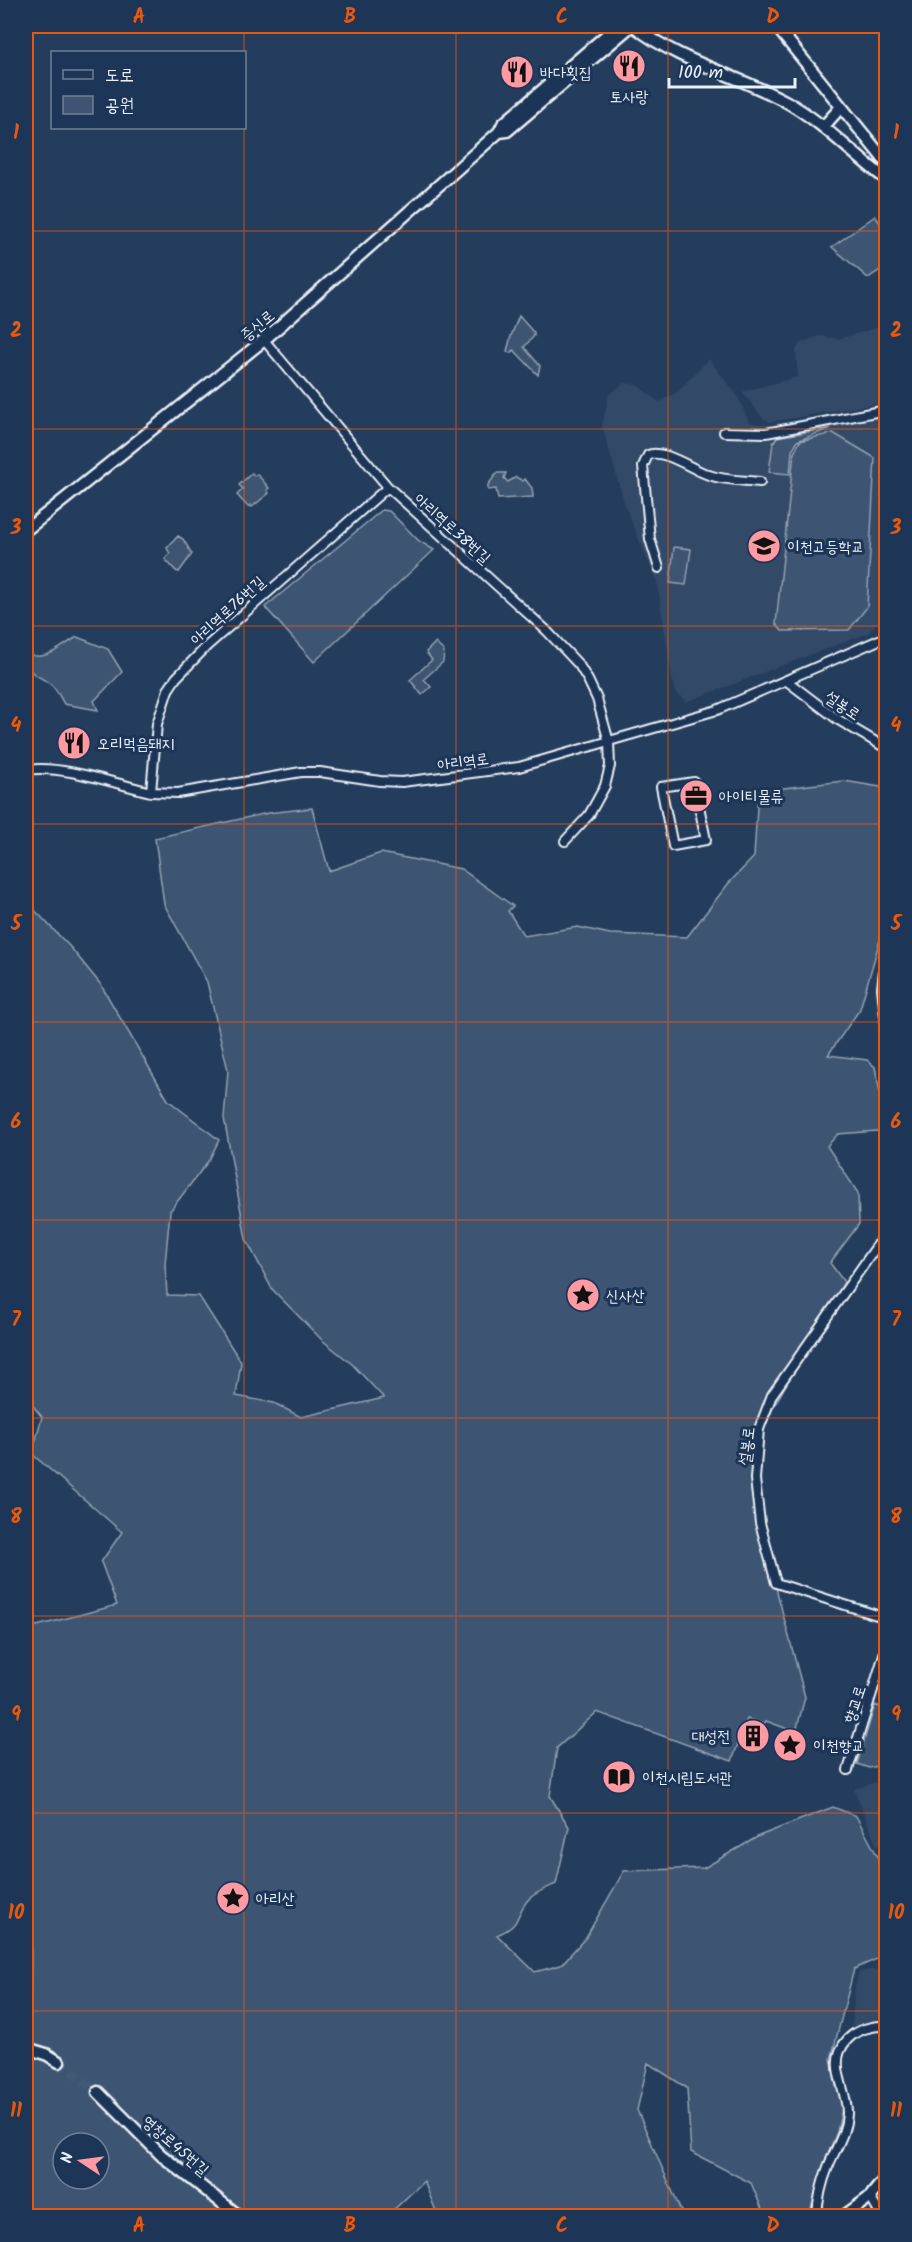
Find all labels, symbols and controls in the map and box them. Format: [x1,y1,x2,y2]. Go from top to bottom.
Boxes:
text: A [133,2,145,34]
text: B [344,2,356,34]
text: C [556,2,568,34]
text: D [766,2,780,34]
restaurant icon: 토사랑 [611,48,647,84]
legend [51,51,246,129]
scale bar [669,51,795,89]
restaurant icon: 바다횟집 [499,54,535,90]
text: 100 m [678,59,723,88]
place label: 바다횟집 [540,61,592,86]
text: 도로 [105,62,134,91]
place label: 토사랑 [610,85,648,110]
text: 공원 [105,92,134,121]
text: 1 [13,118,19,150]
text: 1 [893,118,899,150]
street label: 증신로 [235,304,281,348]
text: 2 [10,316,22,348]
text: 2 [890,316,902,348]
street label: 아리역로38번길 [408,488,496,571]
text: 3 [10,513,22,545]
text: 3 [890,513,902,545]
school or university icon: 이천고등학교 [746,528,782,564]
place label: 이천고등학교 [787,535,864,560]
street label: 아리역로76번길 [185,570,271,652]
street label: 설봉로 [819,685,865,727]
text: 4 [11,711,22,743]
text: 4 [891,711,902,743]
restaurant icon: 오리먹음돼지 [56,725,92,761]
place label: 오리먹음돼지 [97,732,174,757]
street label: 아리역로 [436,747,490,778]
office icon: 아이티물류 [678,778,714,814]
place label: 아이티물류 [719,785,783,810]
text: 5 [10,909,23,941]
text: 5 [890,909,903,941]
text: 6 [11,1107,22,1139]
text: 6 [891,1107,902,1139]
place icon: 신사산 [565,1277,601,1313]
place label: 신사산 [606,1284,645,1309]
text: 7 [11,1305,21,1337]
text: 7 [891,1305,901,1337]
street label: 설봉로 [733,1425,762,1467]
text: 8 [10,1502,22,1534]
text: 8 [890,1502,902,1534]
street label: 향교로 [838,1682,873,1727]
text: 9 [11,1700,21,1732]
text: 9 [891,1700,901,1732]
building icon: 대성전 [735,1718,771,1754]
place label: 대성전 [691,1725,730,1750]
place icon: 이천향교 [772,1727,808,1763]
place label: 이천향교 [813,1734,865,1759]
library icon: 이천시립도서관 [601,1759,637,1795]
place label: 이천시립도서관 [642,1766,732,1791]
place icon: 아리산 [215,1880,251,1916]
place label: 아리산 [256,1887,295,1912]
text: 10 [8,1898,25,1930]
text: 10 [888,1898,905,1930]
text: 11 [10,2096,22,2128]
text: 11 [890,2096,902,2128]
street label: 영창로45번길 [136,2110,214,2182]
north arrow [51,2131,111,2191]
text: N [55,2150,81,2166]
text: A [133,2211,145,2242]
text: B [344,2211,356,2242]
text: C [556,2211,568,2242]
text: D [766,2211,780,2242]

